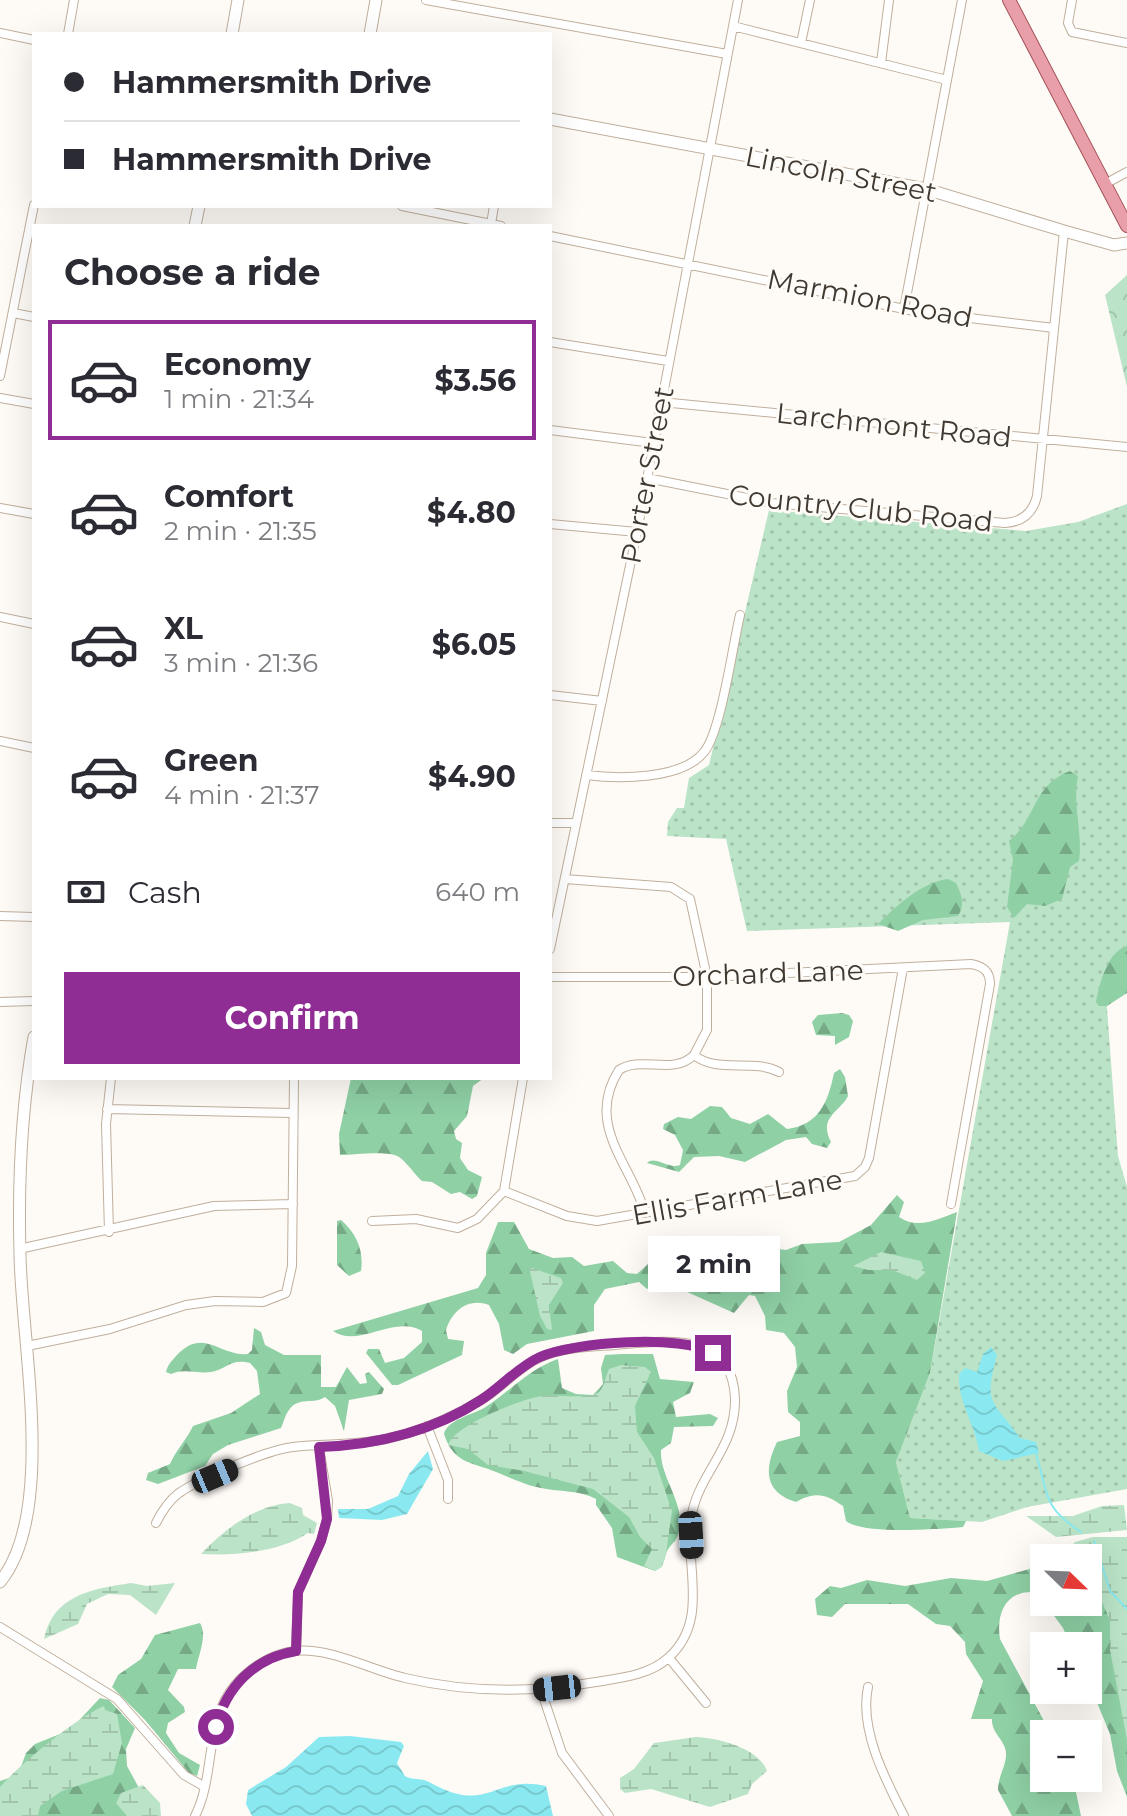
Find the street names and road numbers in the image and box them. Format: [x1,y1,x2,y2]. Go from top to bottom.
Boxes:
street label: Lincoln Street [742,139,940,209]
street label: Marmion Road [764,261,976,335]
street label: Porter Street [613,383,681,567]
street label: Larchmont Road [775,396,1013,454]
street label: Country Club Road [727,477,995,539]
street label: Orchard Lane [672,953,864,993]
street label: Ellis Farm Lane [629,1162,845,1232]

